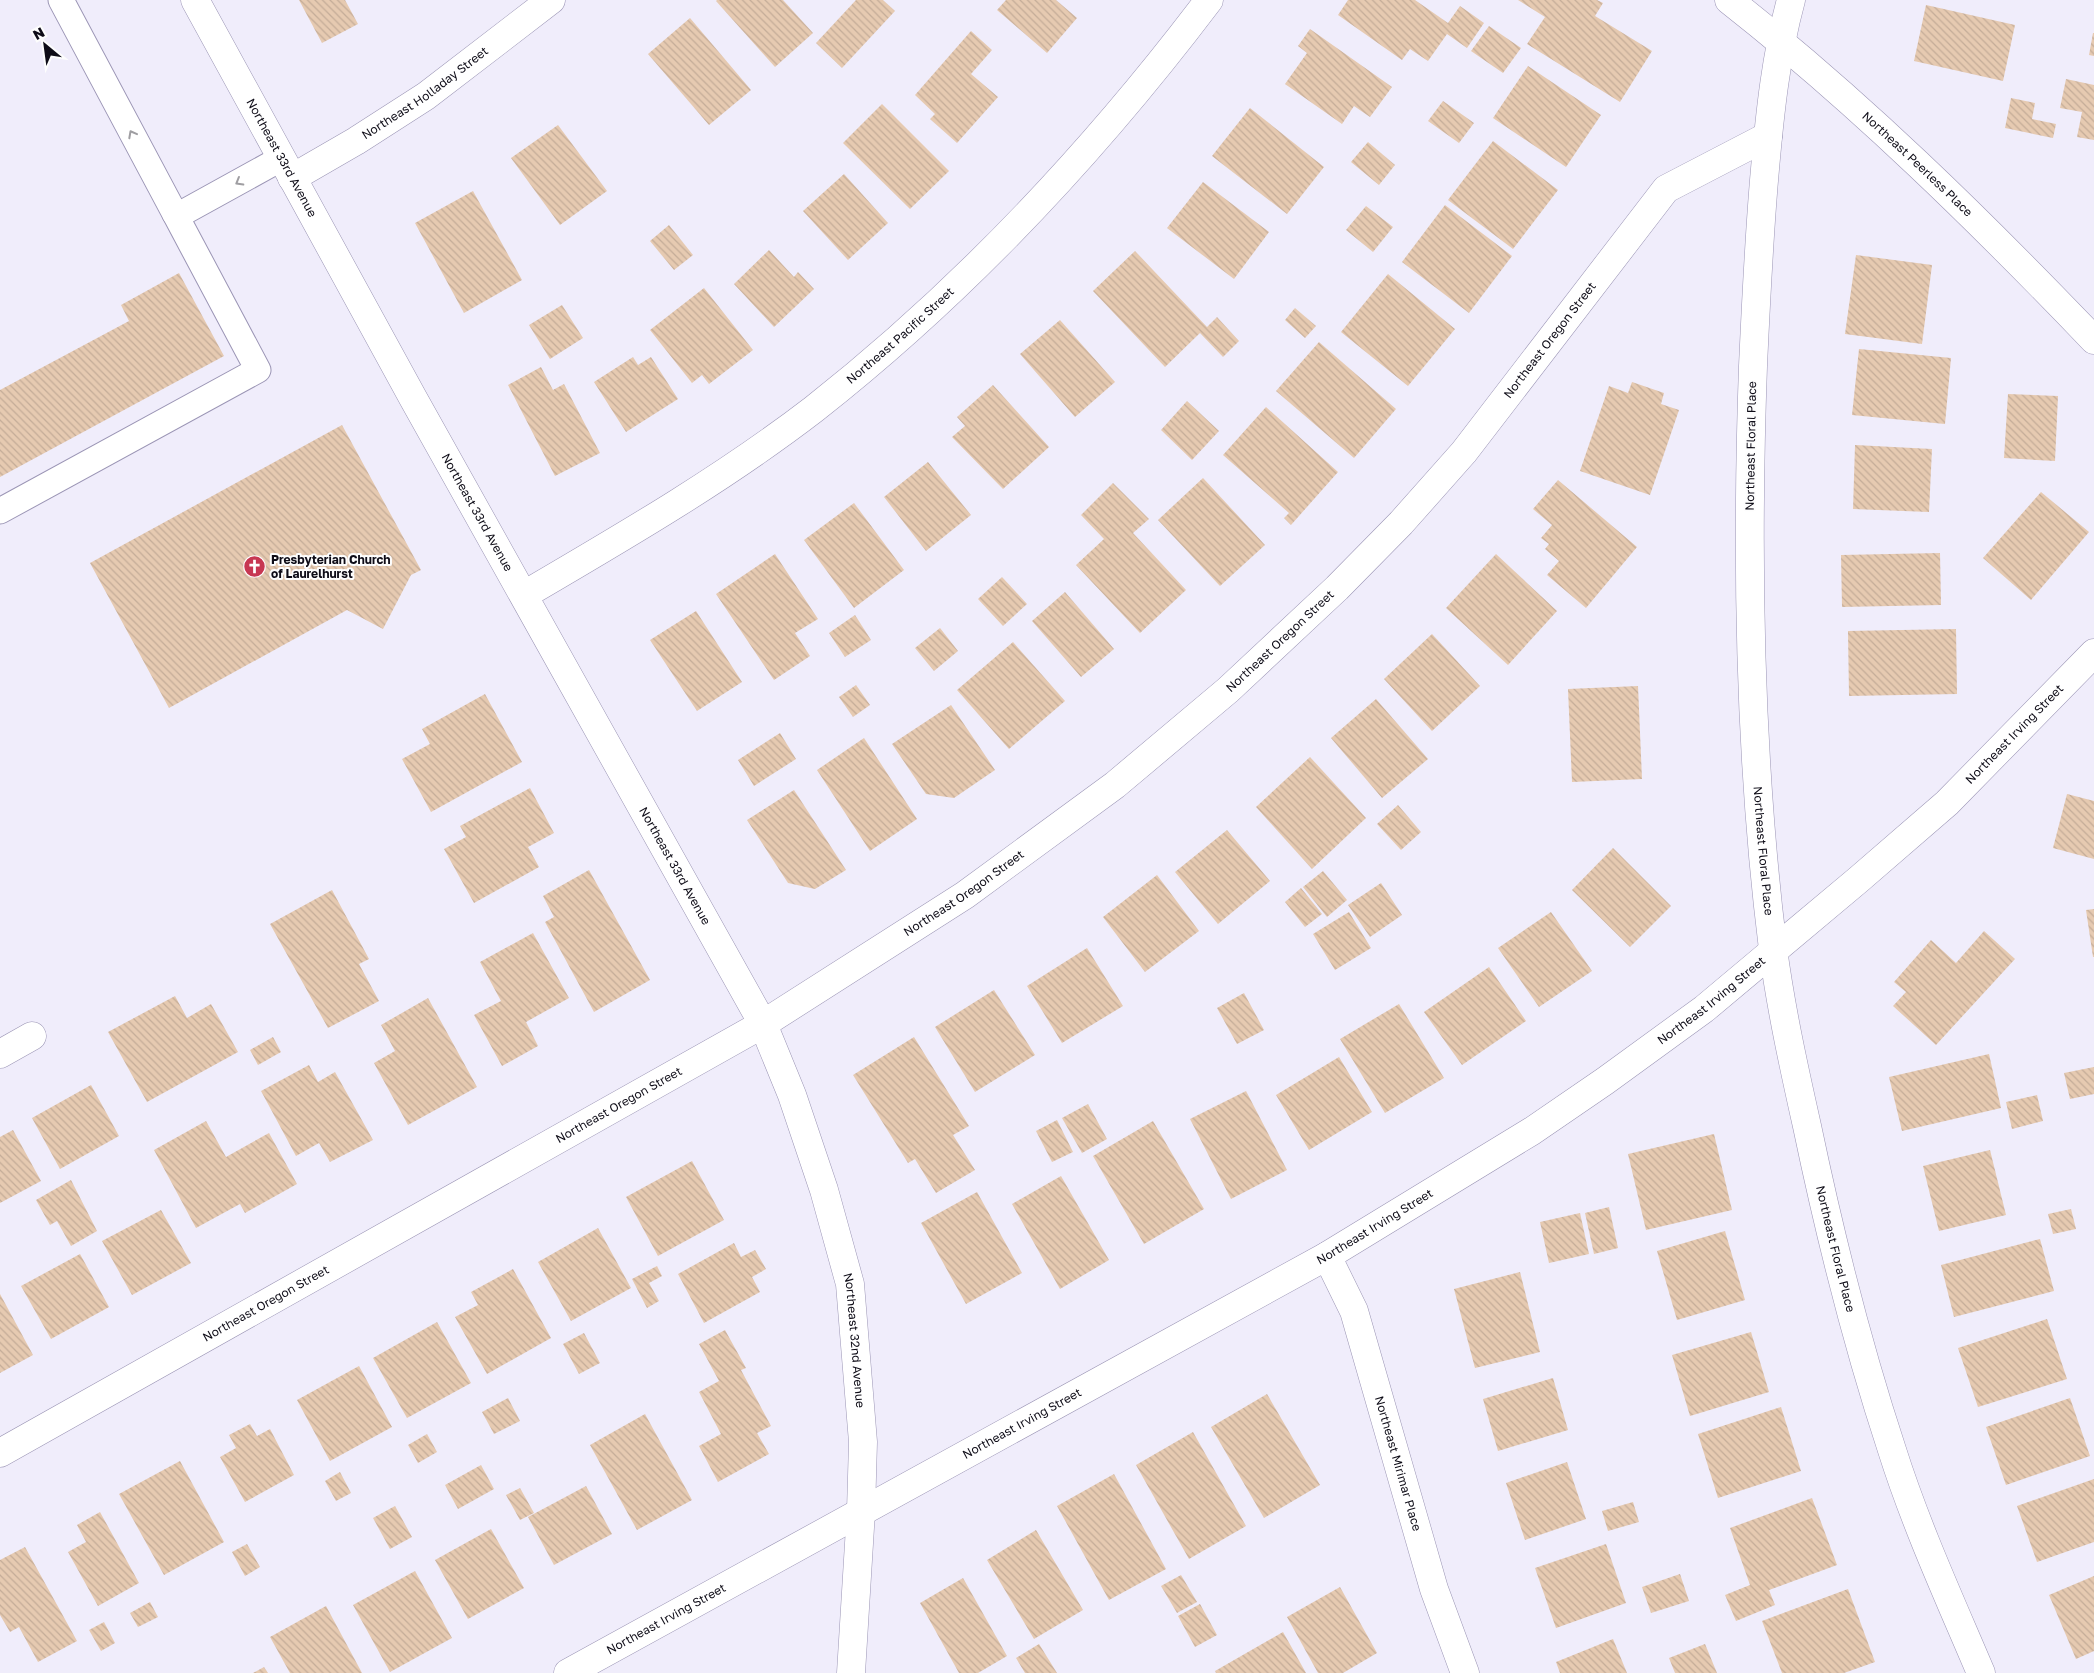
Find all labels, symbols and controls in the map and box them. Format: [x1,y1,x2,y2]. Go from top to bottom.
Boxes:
north arrow [20,20,70,70]
text: N [30,23,47,43]
street label: Northeast Holladay Street [359,43,491,142]
street label: Northeast 33rd Avenue [243,96,320,220]
street label: Northeast Peerless Place [1859,108,1976,220]
one-way arrow [129,131,139,140]
one-way arrow [236,176,245,186]
street label: Northeast Oregon Street [1500,279,1599,401]
street label: Northeast Pacific Street [843,284,957,387]
street label: Northeast Floral Place [1742,381,1759,511]
street label: Northeast 33rd Avenue [439,451,516,574]
place label: Presbyterian Church of Laurelhurst [271,552,391,581]
church icon: Presbyterian Church of Laurelhurst [243,555,267,579]
street label: Northeast Oregon Street [1223,587,1337,695]
street label: Northeast Irving Street [1962,681,2066,787]
street label: Northeast Floral Place [1751,786,1777,916]
street label: Northeast 33rd Avenue [636,804,714,927]
street label: Northeast Oregon Street [901,846,1027,939]
street label: Northeast Irving Street [1654,953,1768,1047]
street label: Northeast Oregon Street [553,1063,685,1146]
street label: Northeast Floral Place [1813,1184,1859,1314]
street label: Northeast Irving Street [1314,1185,1436,1267]
street label: Northeast Oregon Street [200,1262,332,1345]
street label: Northeast 32nd Avenue [840,1271,868,1409]
street label: Northeast Irving Street [960,1384,1084,1462]
street label: Northeast Mirimar Place [1372,1394,1425,1533]
street label: Northeast Irving Street [604,1580,728,1657]

